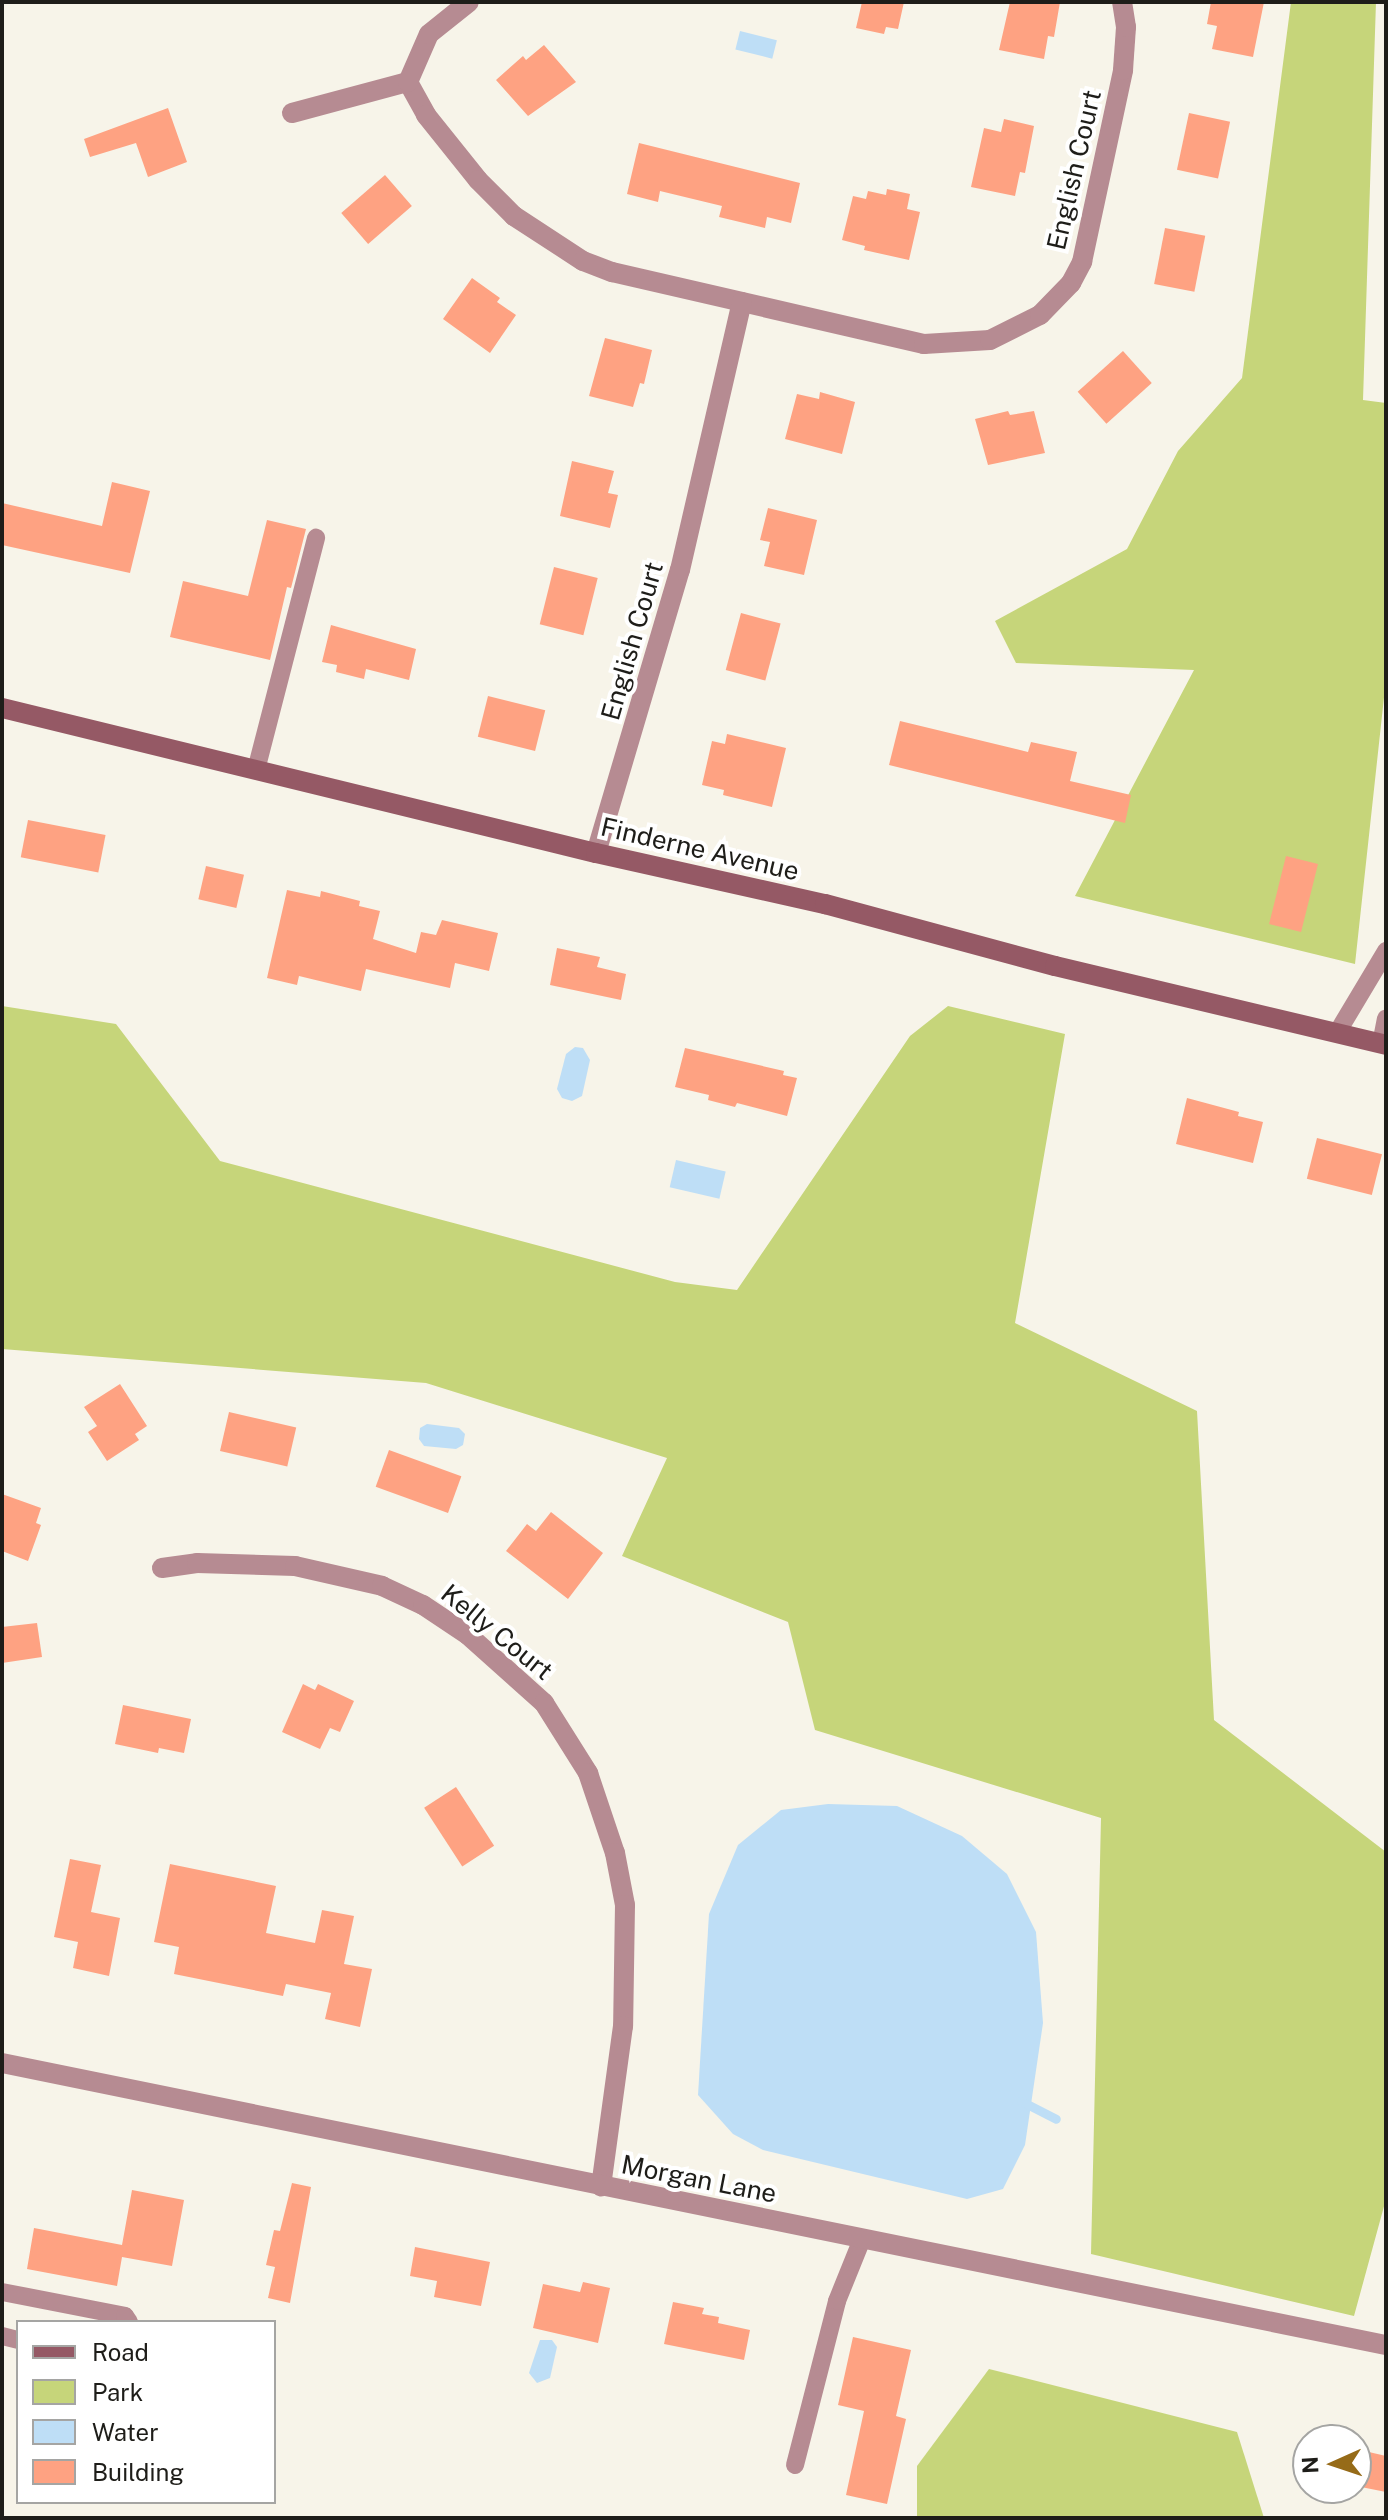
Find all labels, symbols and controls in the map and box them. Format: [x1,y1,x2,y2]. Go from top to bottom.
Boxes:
street label: English Court [1040,87,1108,253]
street label: English Court [594,558,670,724]
street label: Finderne Avenue [598,811,802,887]
street label: Kelly Court [435,1578,559,1686]
street label: Morgan Lane [619,2149,779,2209]
legend [16,2320,276,2504]
text: Road [92,2338,149,2366]
text: Park [92,2378,143,2406]
text: Water [92,2418,159,2446]
north arrow [1292,2424,1372,2504]
text: N [1297,2456,1323,2474]
text: Building [92,2458,184,2486]

